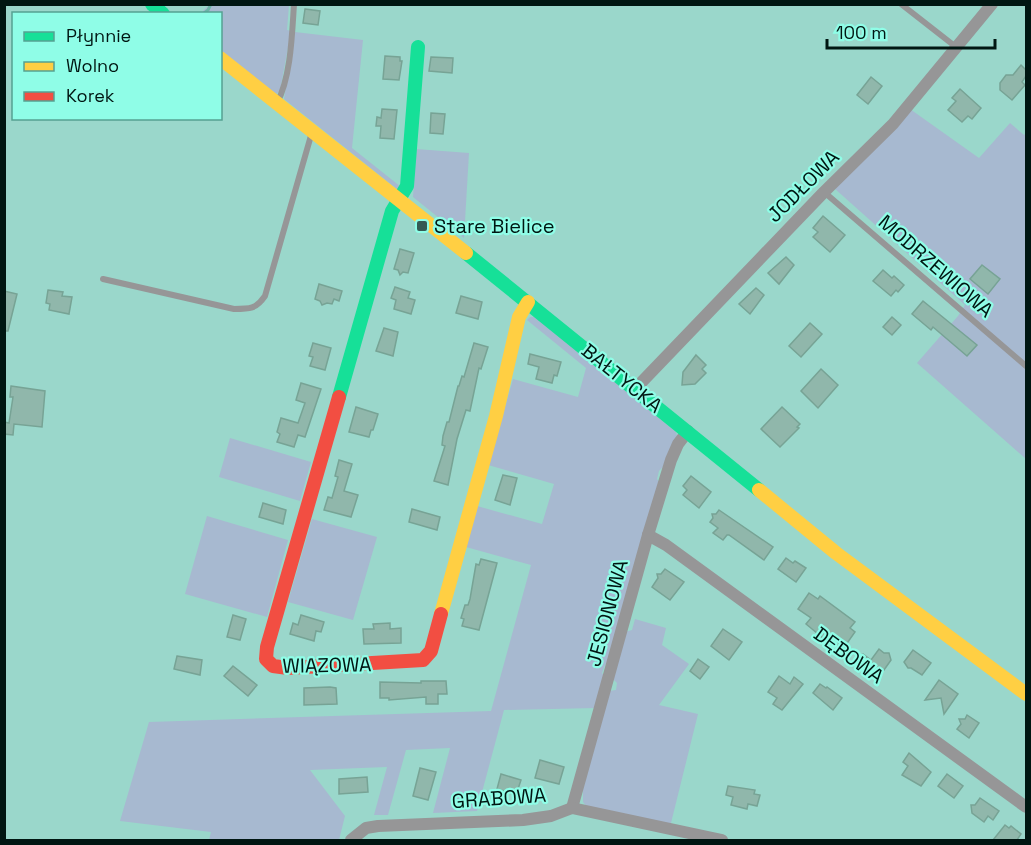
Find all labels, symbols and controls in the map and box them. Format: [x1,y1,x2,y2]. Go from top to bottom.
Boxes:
legend [12,12,222,120]
scale bar [827,12,995,50]
text: 100 m [836,21,887,44]
text: Płynnie [66,24,131,47]
text: Wolno [66,54,119,77]
text: Korek [66,84,115,107]
street label: JODŁOWA [761,144,845,228]
street label: MODRZEWIOWA [873,209,999,323]
place label: Stare Bielice [434,213,555,239]
marker: Stare Bielice [415,219,429,233]
street label: BAŁTYCKA [576,337,668,419]
street label: JESIONOWA [580,556,634,669]
street label: DĘBOWA [809,621,890,689]
street label: WIĄZOWA [282,651,372,679]
street label: GRABOWA [451,782,547,814]

